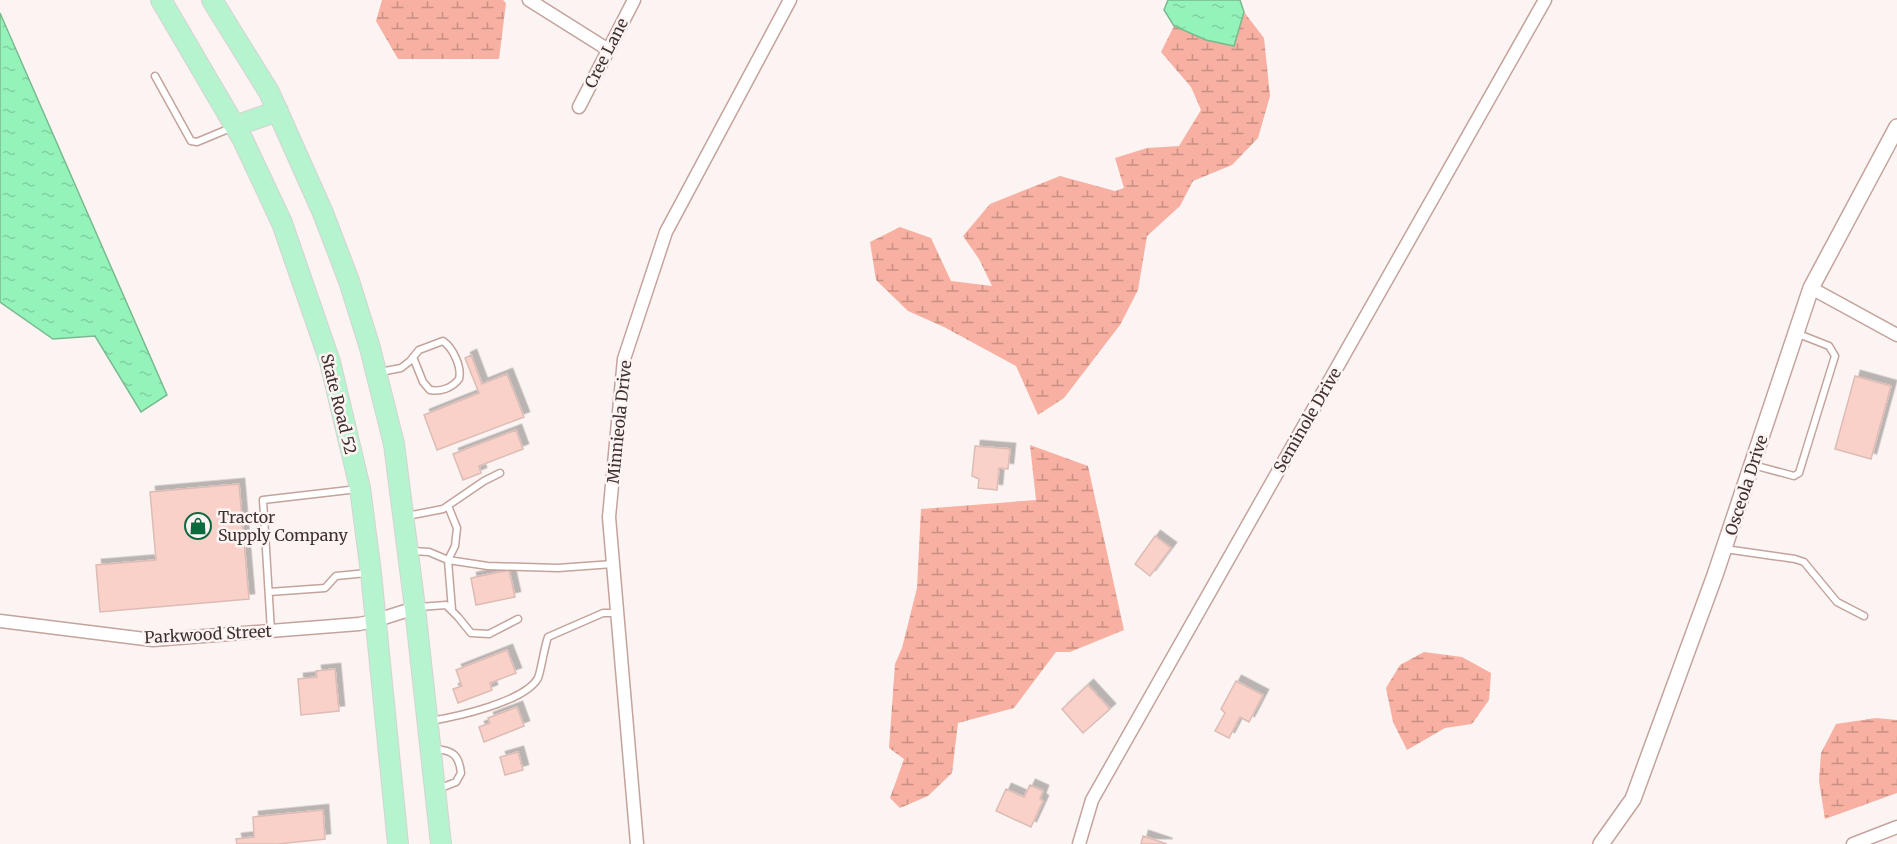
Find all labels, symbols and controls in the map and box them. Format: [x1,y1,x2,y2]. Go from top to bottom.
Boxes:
street label: Cree Lane [580,15,632,91]
street label: State Road 52 [317,352,361,456]
street label: Minnieola Drive [603,359,635,485]
street label: Seminole Drive [1269,364,1345,476]
street label: Osceola Drive [1720,432,1772,538]
place label: Tractor Supply Company [218,507,348,545]
shop icon: Tractor Supply Company [183,511,213,541]
street label: Parkwood Street [144,621,273,647]

